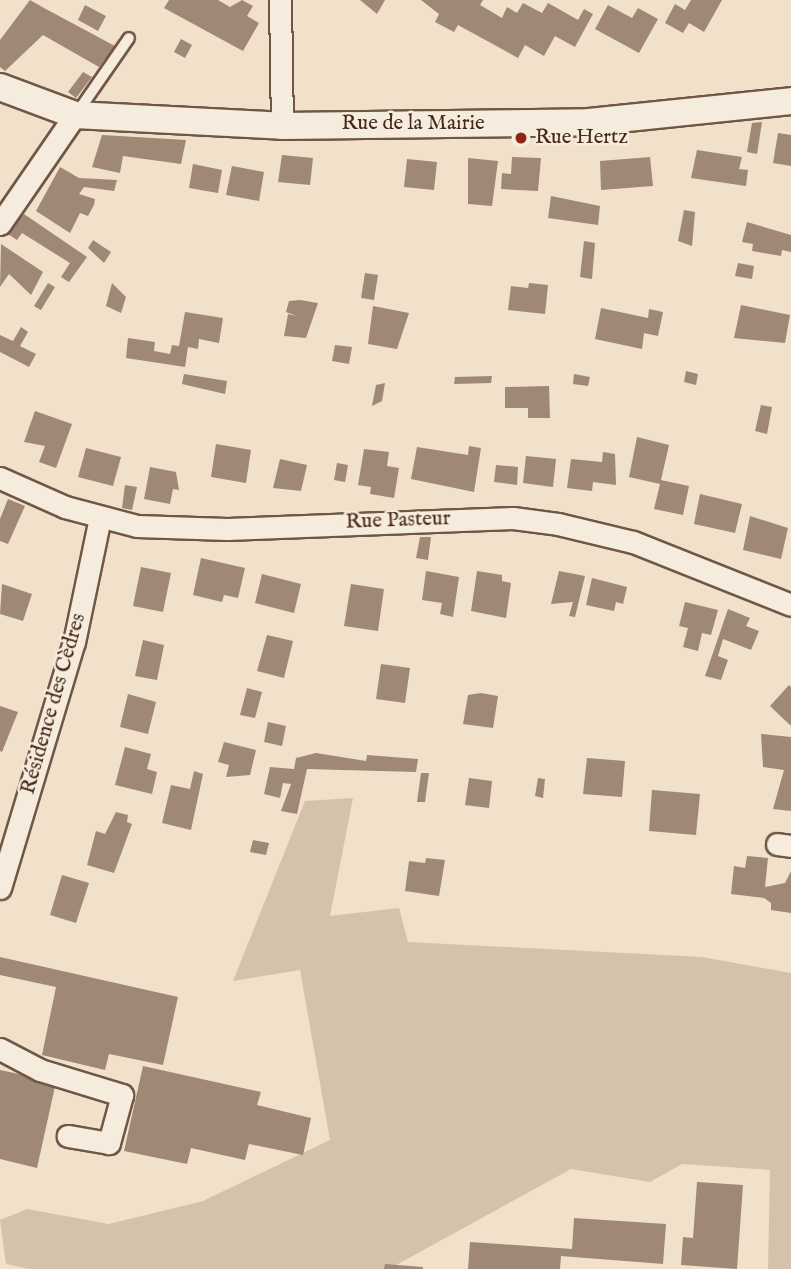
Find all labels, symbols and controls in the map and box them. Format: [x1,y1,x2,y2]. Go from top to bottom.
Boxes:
street label: Rue de la Mairie [341,111,485,137]
place label: Rue Hertz [535,125,628,151]
marker: Rue Hertz [513,130,529,146]
street label: Rue Pasteur [345,507,451,535]
street label: Résidence des Cèdres [16,611,92,797]

